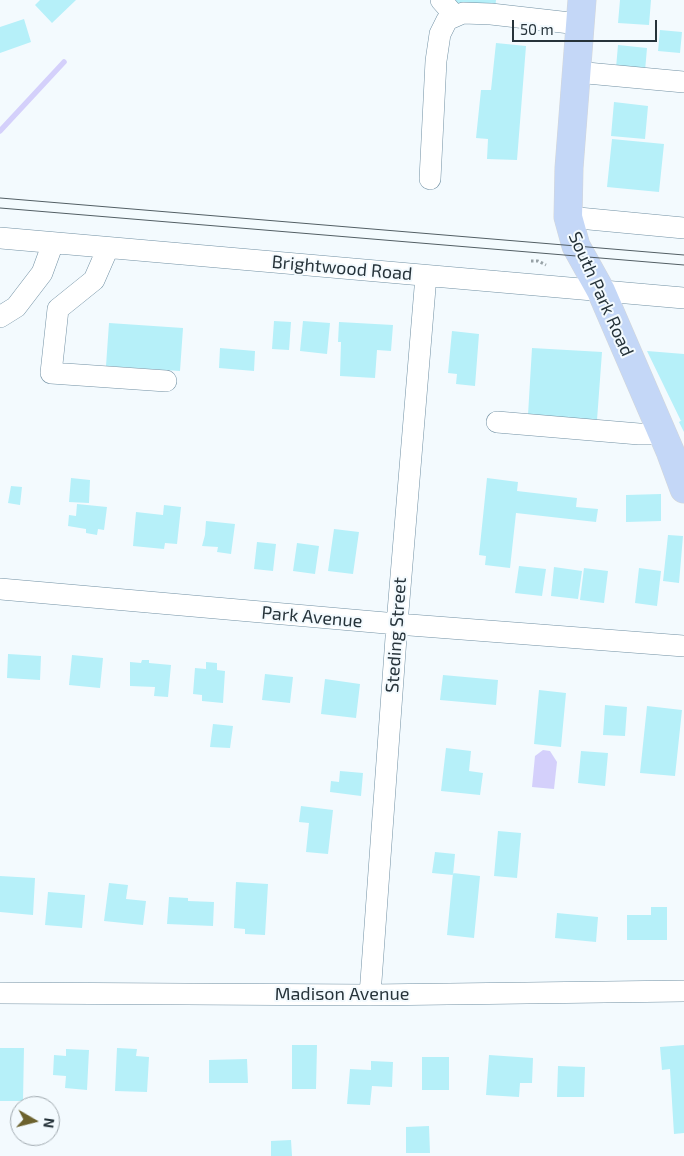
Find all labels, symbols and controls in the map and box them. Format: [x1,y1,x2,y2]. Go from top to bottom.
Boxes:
scale bar [514,10,659,42]
text: 50 m [520,20,554,38]
street label: South Park Road [564,228,638,360]
street label: Brightwood Road [271,251,413,285]
street label: Steding Street [381,576,411,694]
street label: Park Avenue [261,602,363,632]
street label: Madison Avenue [275,983,409,1005]
north arrow [10,1096,60,1146]
text: N [40,1117,58,1129]

